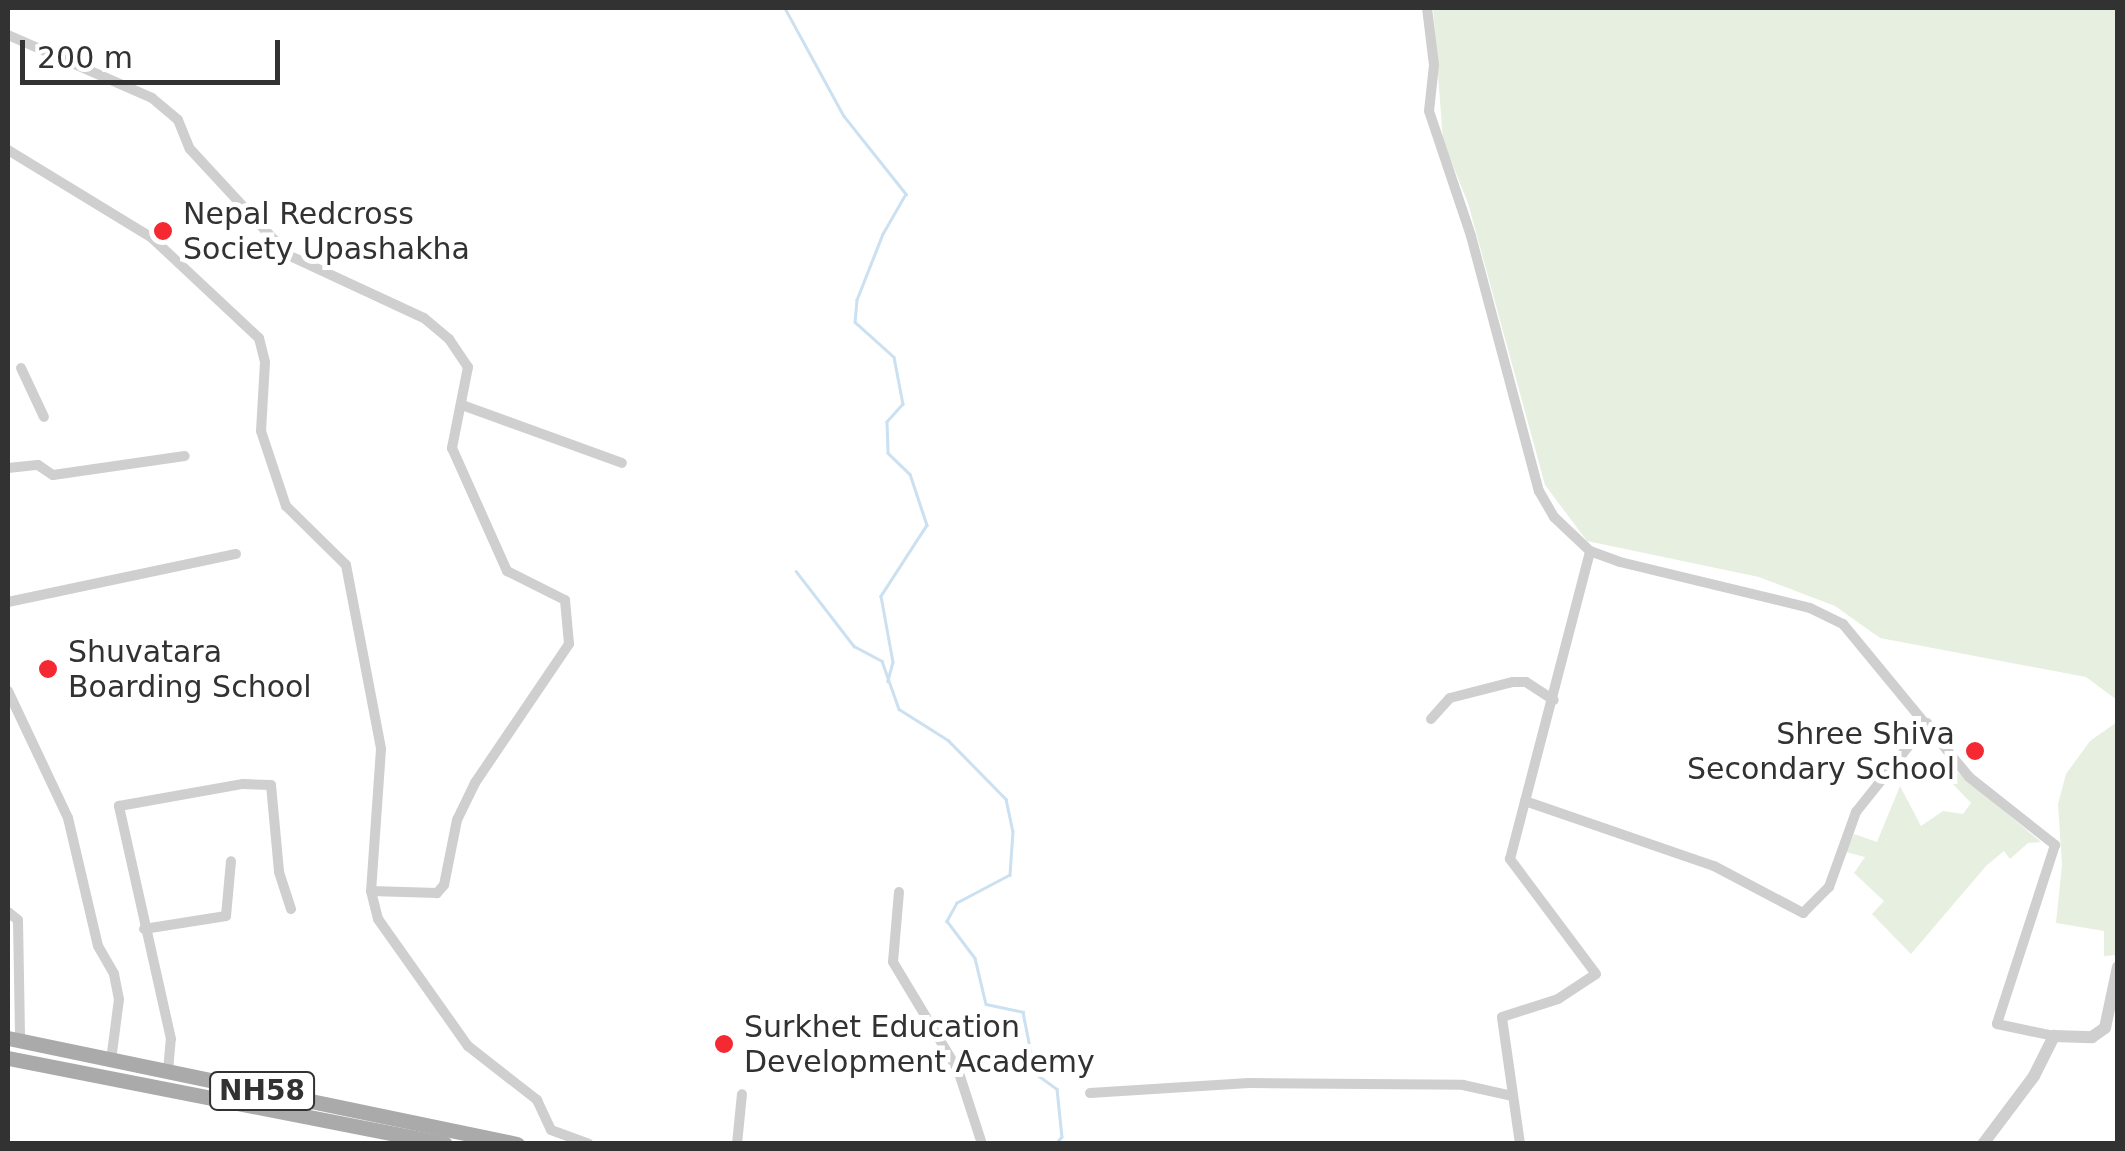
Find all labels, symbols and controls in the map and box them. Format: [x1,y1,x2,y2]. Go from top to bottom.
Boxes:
scale bar [25,20,285,82]
text: 200 m [37,40,133,75]
place label: Nepal Redcross Society Upashakha [183,196,470,266]
marker: Nepal Redcross Society Upashakha [152,220,174,242]
place label: Shuvatara Boarding School [68,634,312,704]
marker: Shuvatara Boarding School [37,658,59,680]
place label: Shree Shiva Secondary School [1687,716,1955,786]
marker: Shree Shiva Secondary School [1964,740,1986,762]
place label: Surkhet Education Development Academy [744,1009,1095,1080]
marker: Surkhet Education Development Academy [713,1033,735,1055]
road number: NH58 [207,1068,317,1114]

